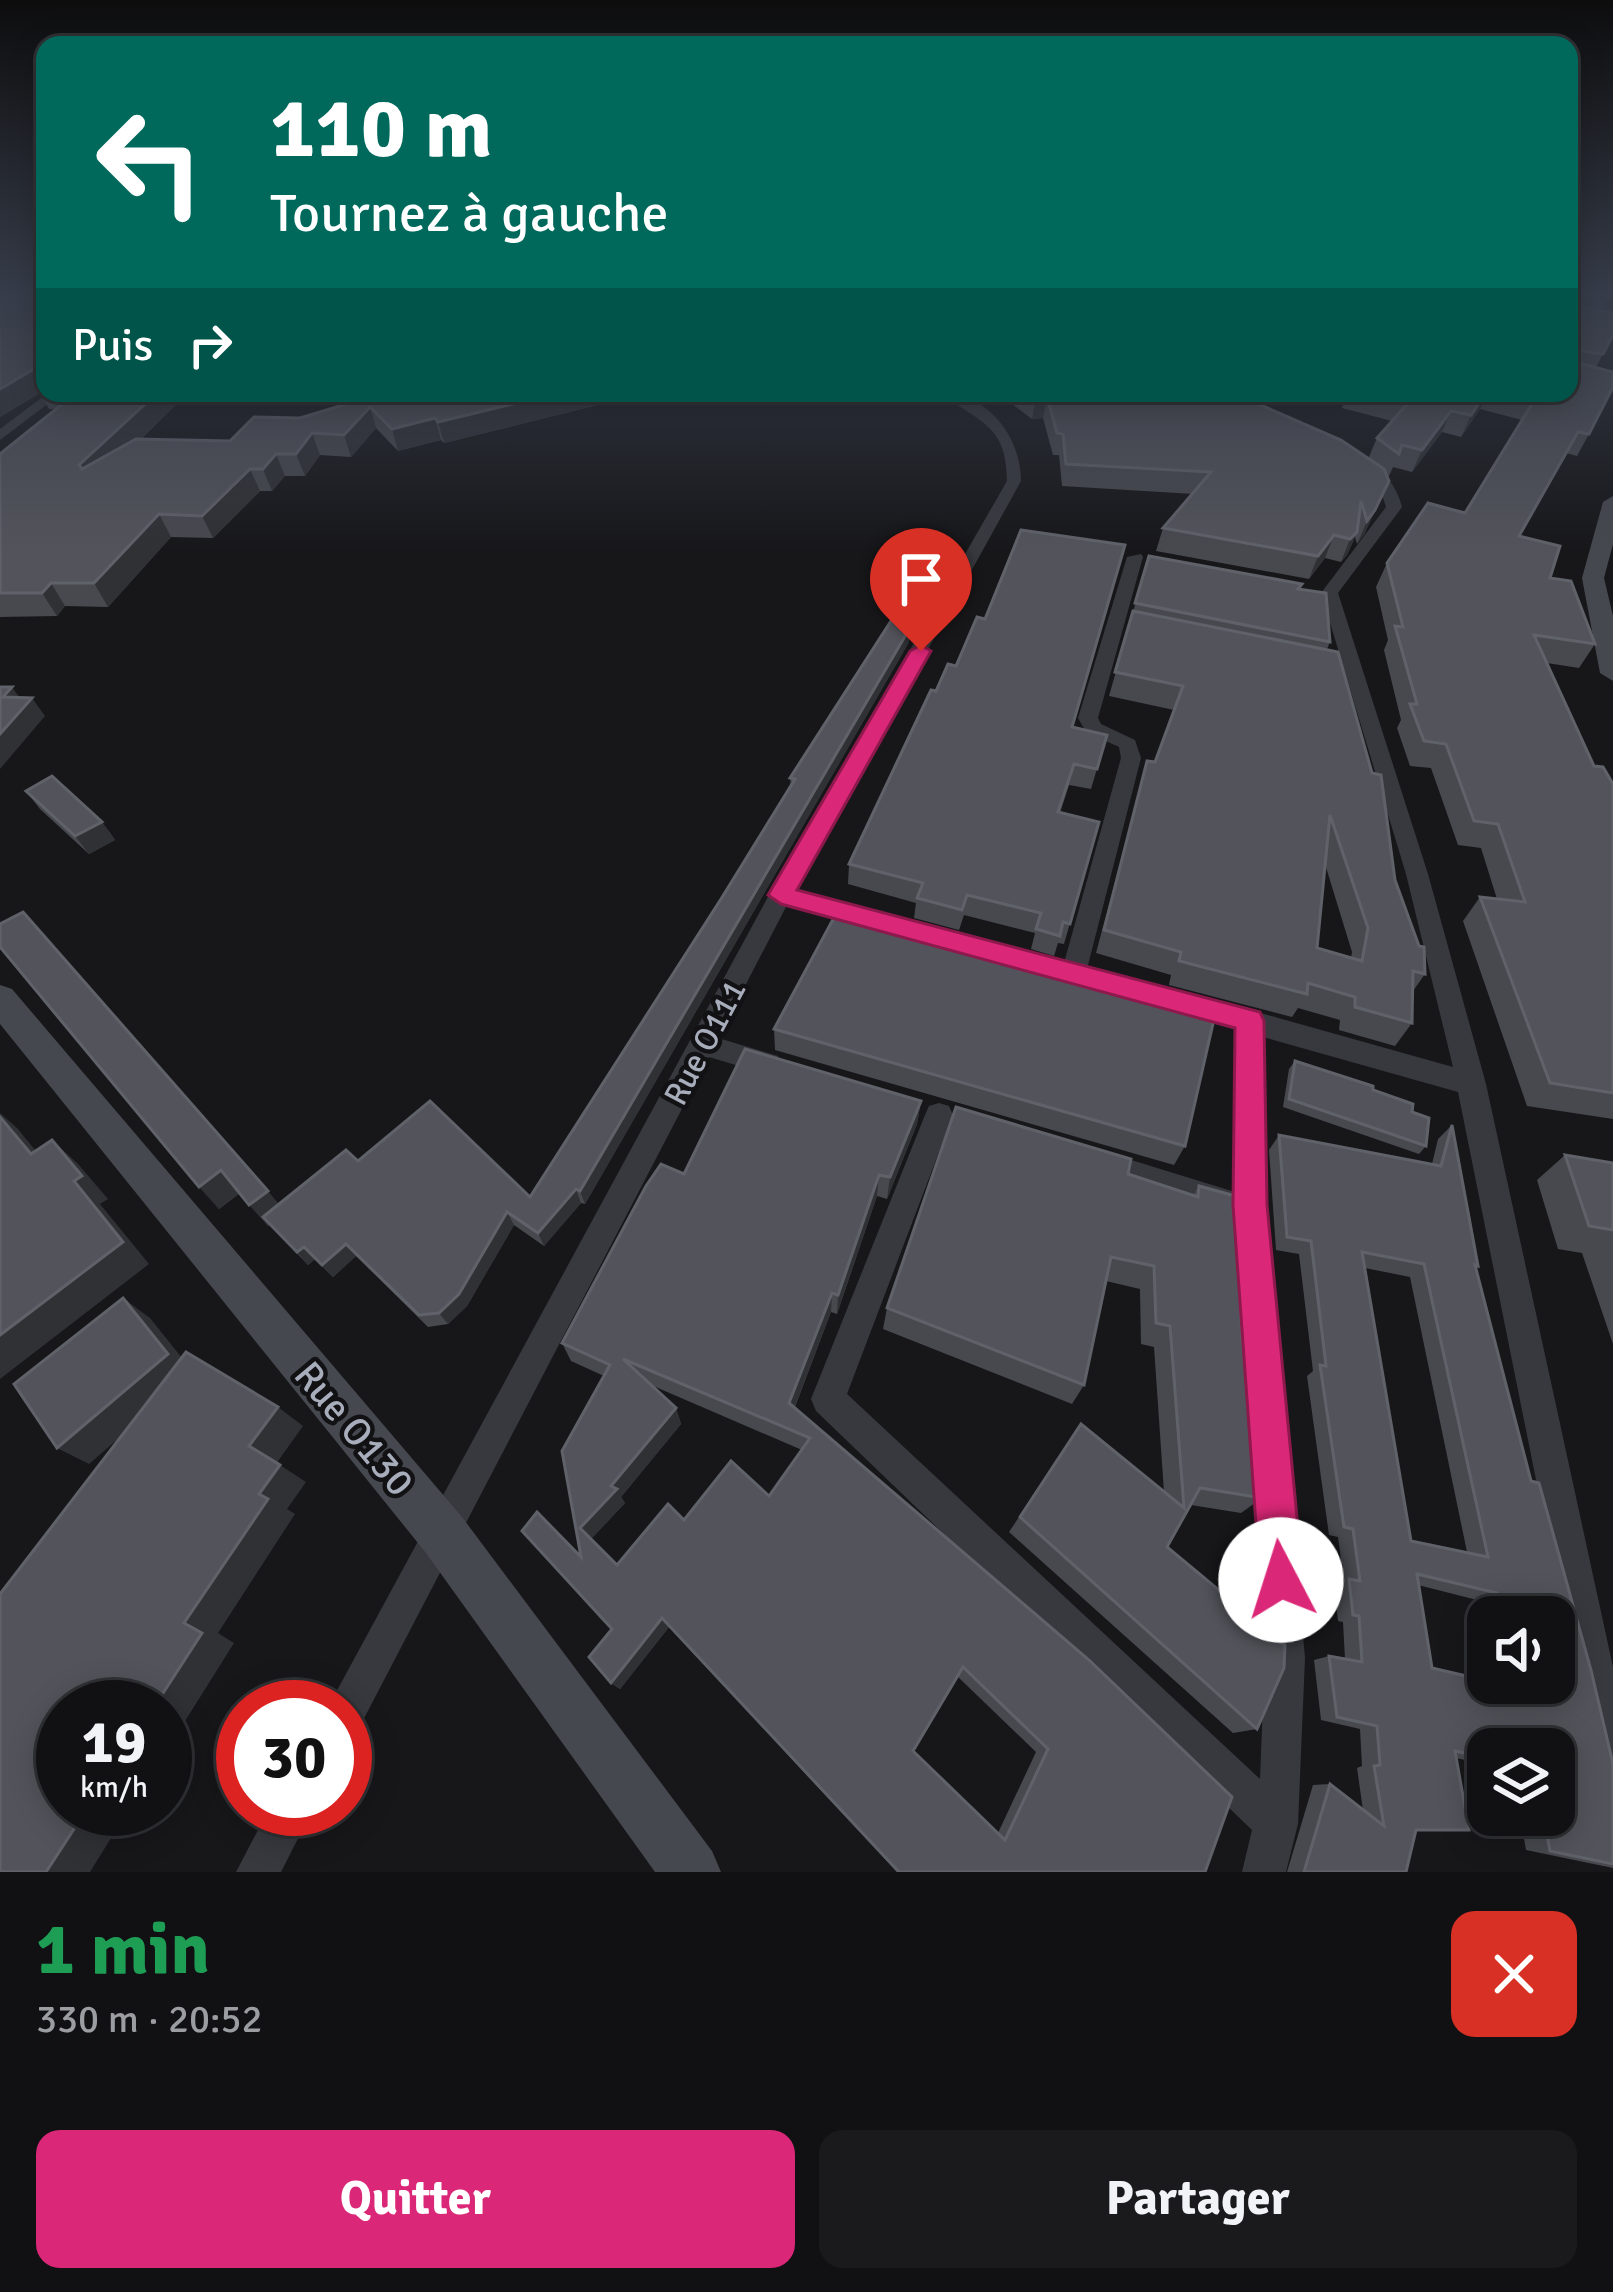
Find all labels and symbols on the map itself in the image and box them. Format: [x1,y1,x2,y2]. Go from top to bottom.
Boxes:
pin [870,528,972,651]
street label: Rue O111 [655,973,755,1112]
street label: Rue O130 [284,1352,424,1506]
position arrow [1218,1517,1344,1643]
speed limit sign: 30 [216,1680,372,1836]

